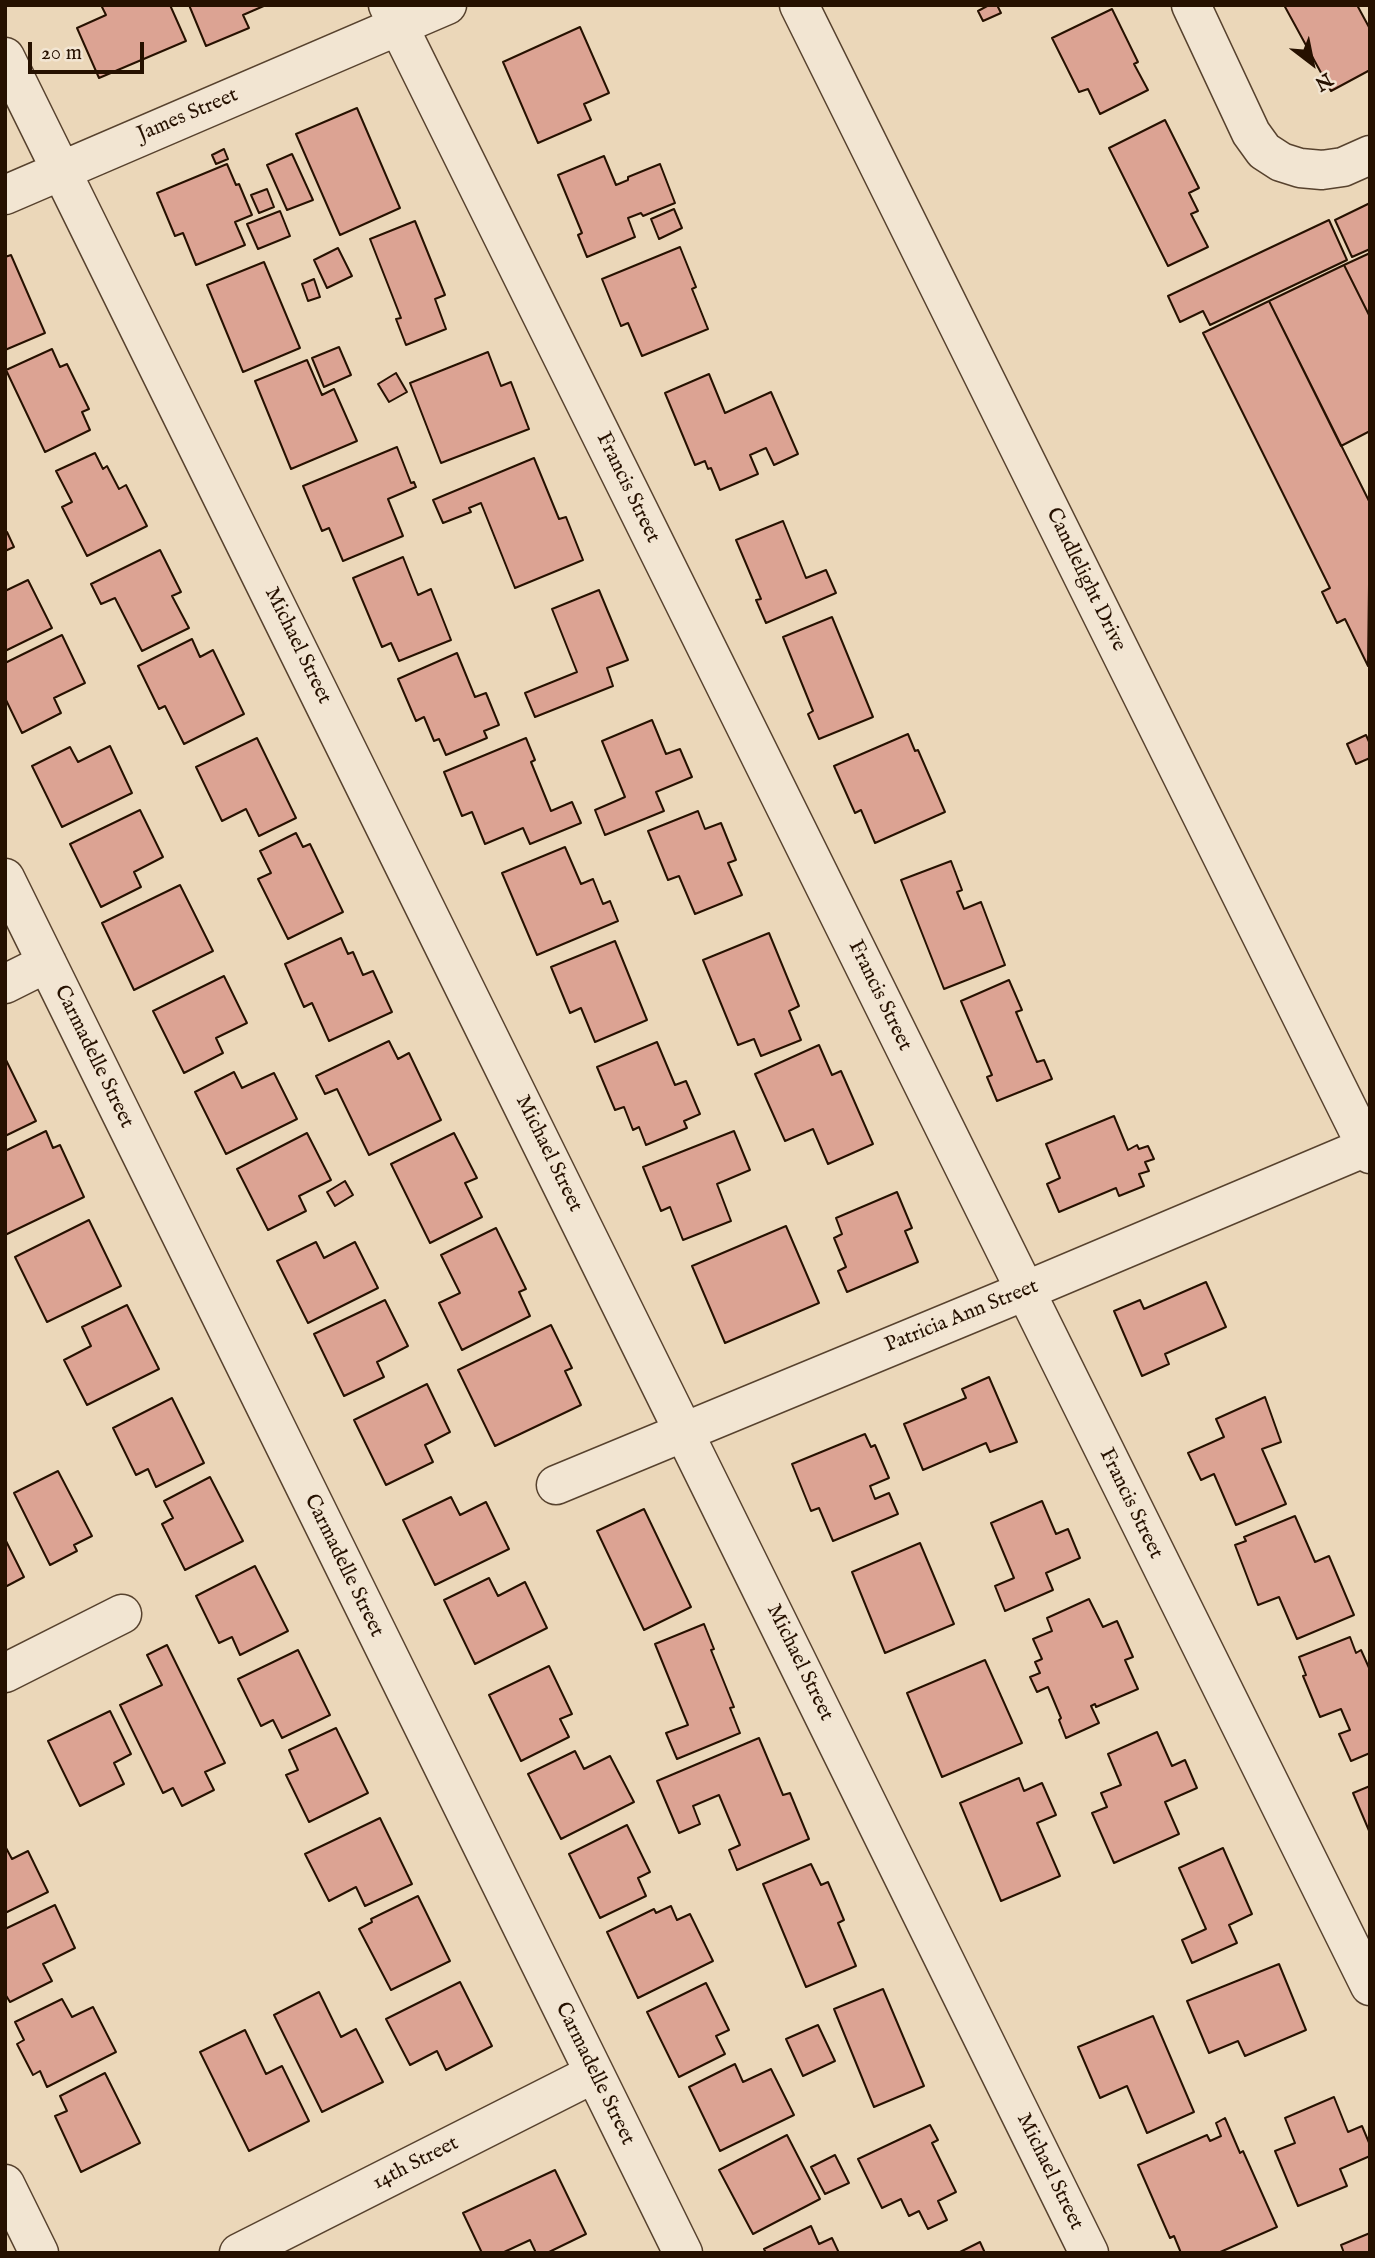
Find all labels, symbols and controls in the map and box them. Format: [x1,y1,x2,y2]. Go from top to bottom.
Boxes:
scale bar [32,28,147,72]
north arrow [1277,28,1347,98]
text: 20 m [41,40,82,67]
text: N [1310,66,1336,95]
street label: James Street [134,83,242,149]
street label: Francis Street [589,429,665,547]
street label: Candlelight Drive [1039,504,1131,656]
street label: Michael Street [258,584,336,708]
street label: Francis Street [841,937,917,1055]
street label: Carmadelle Street [48,981,138,1133]
street label: Michael Street [509,1092,587,1216]
street label: Patricia Ann Street [882,1275,1042,1359]
street label: Francis Street [1092,1445,1168,1563]
street label: Carmadelle Street [298,1490,388,1642]
street label: Michael Street [760,1601,838,1725]
street label: Carmadelle Street [549,1998,639,2150]
street label: Michael Street [1010,2110,1088,2234]
street label: 14th Street [369,2132,463,2196]

